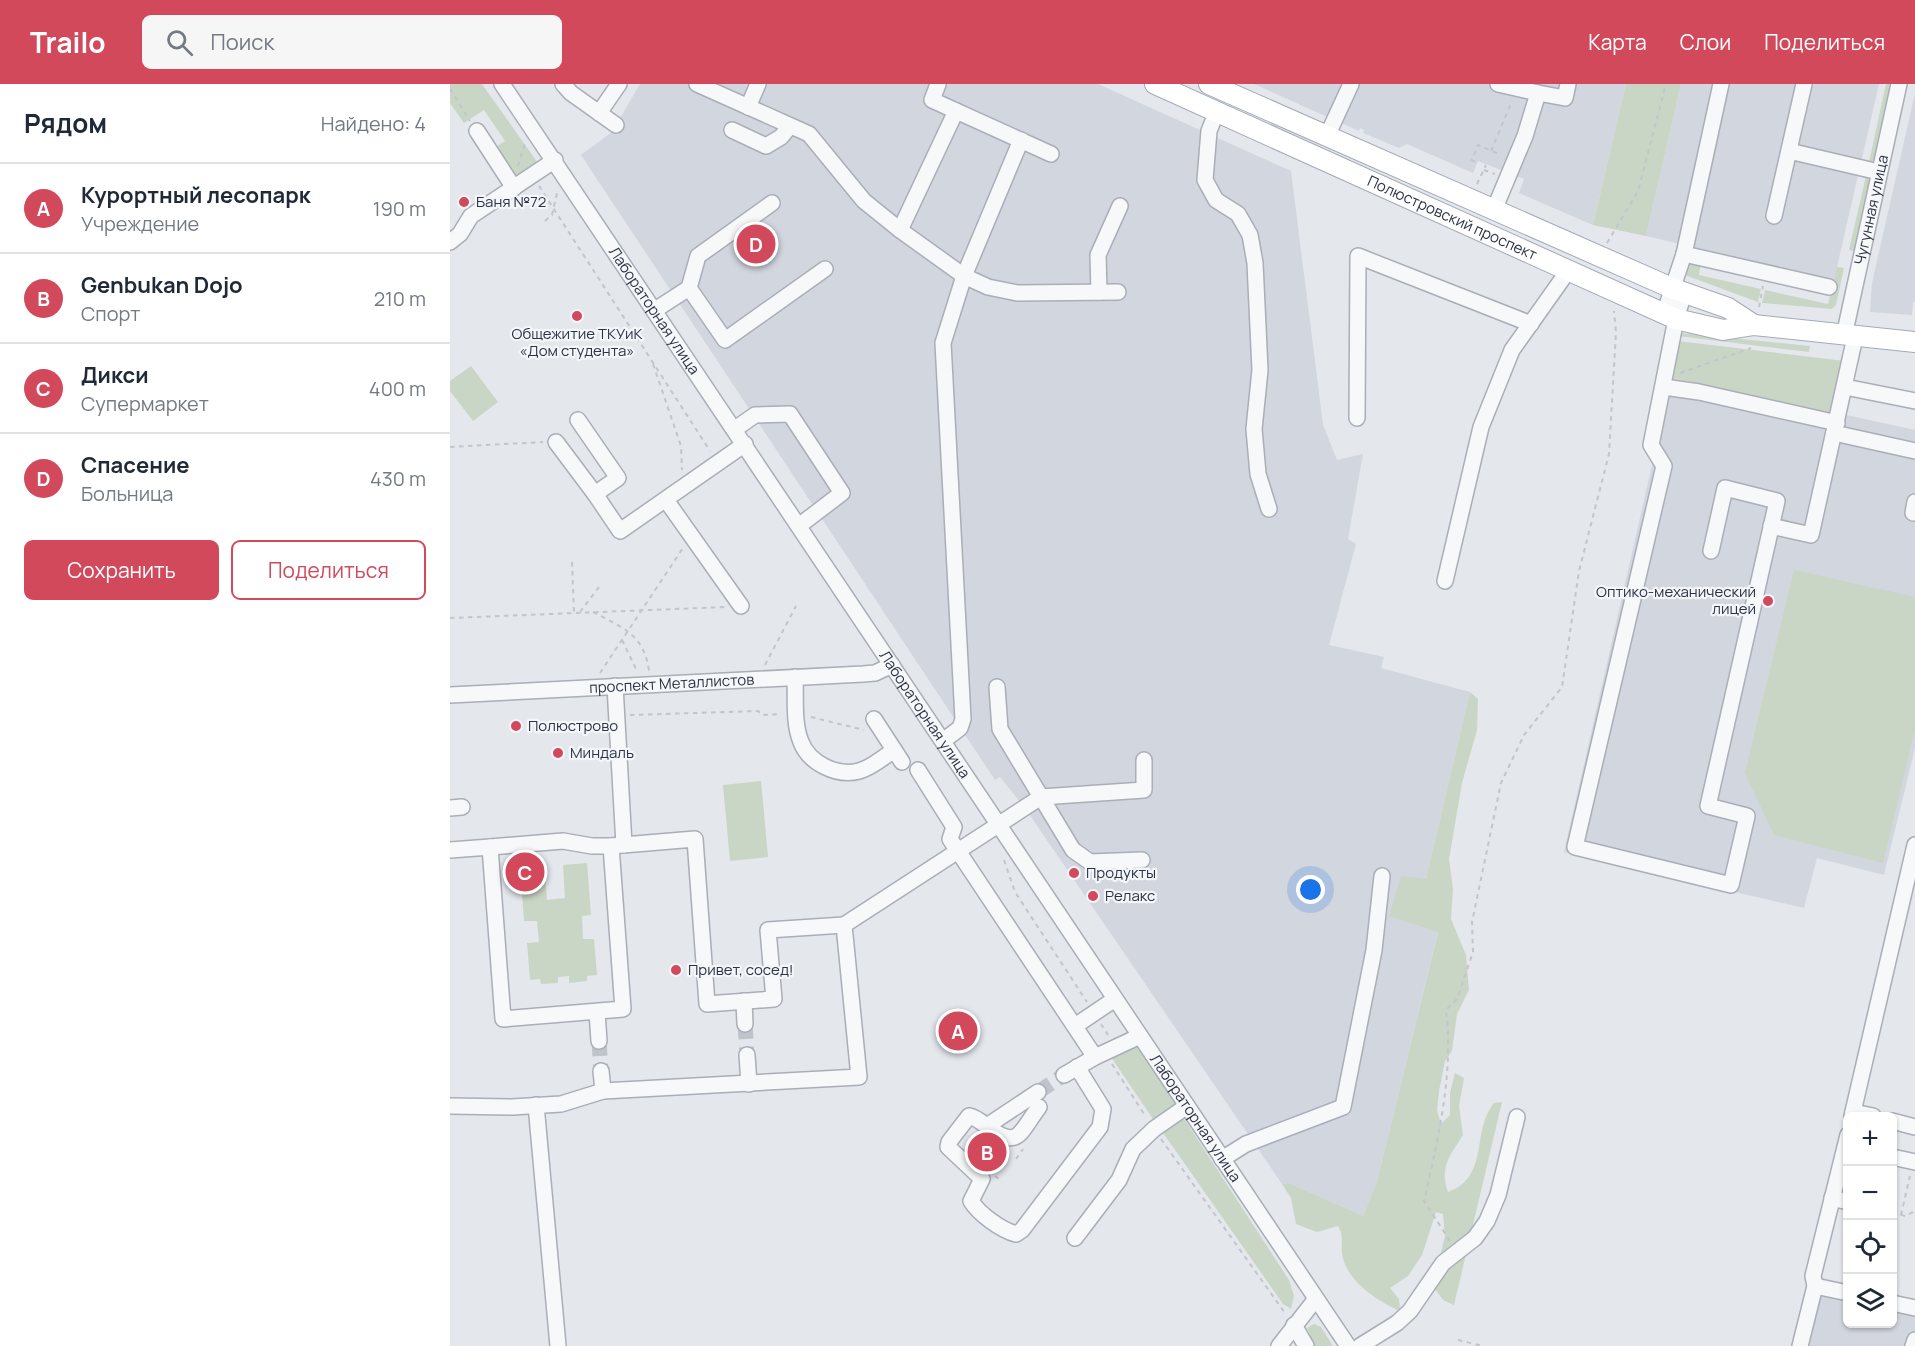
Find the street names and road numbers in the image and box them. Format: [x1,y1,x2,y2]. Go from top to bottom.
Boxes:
street label: Чугунная улица [1849,153,1893,267]
street label: Полюстровский проспект [1364,170,1541,265]
street label: Лабораторная улица [604,242,705,379]
street label: Лабораторная улица [875,646,975,782]
street label: проспект Металлистов [589,669,755,698]
street label: Лабораторная улица [1145,1050,1246,1186]

